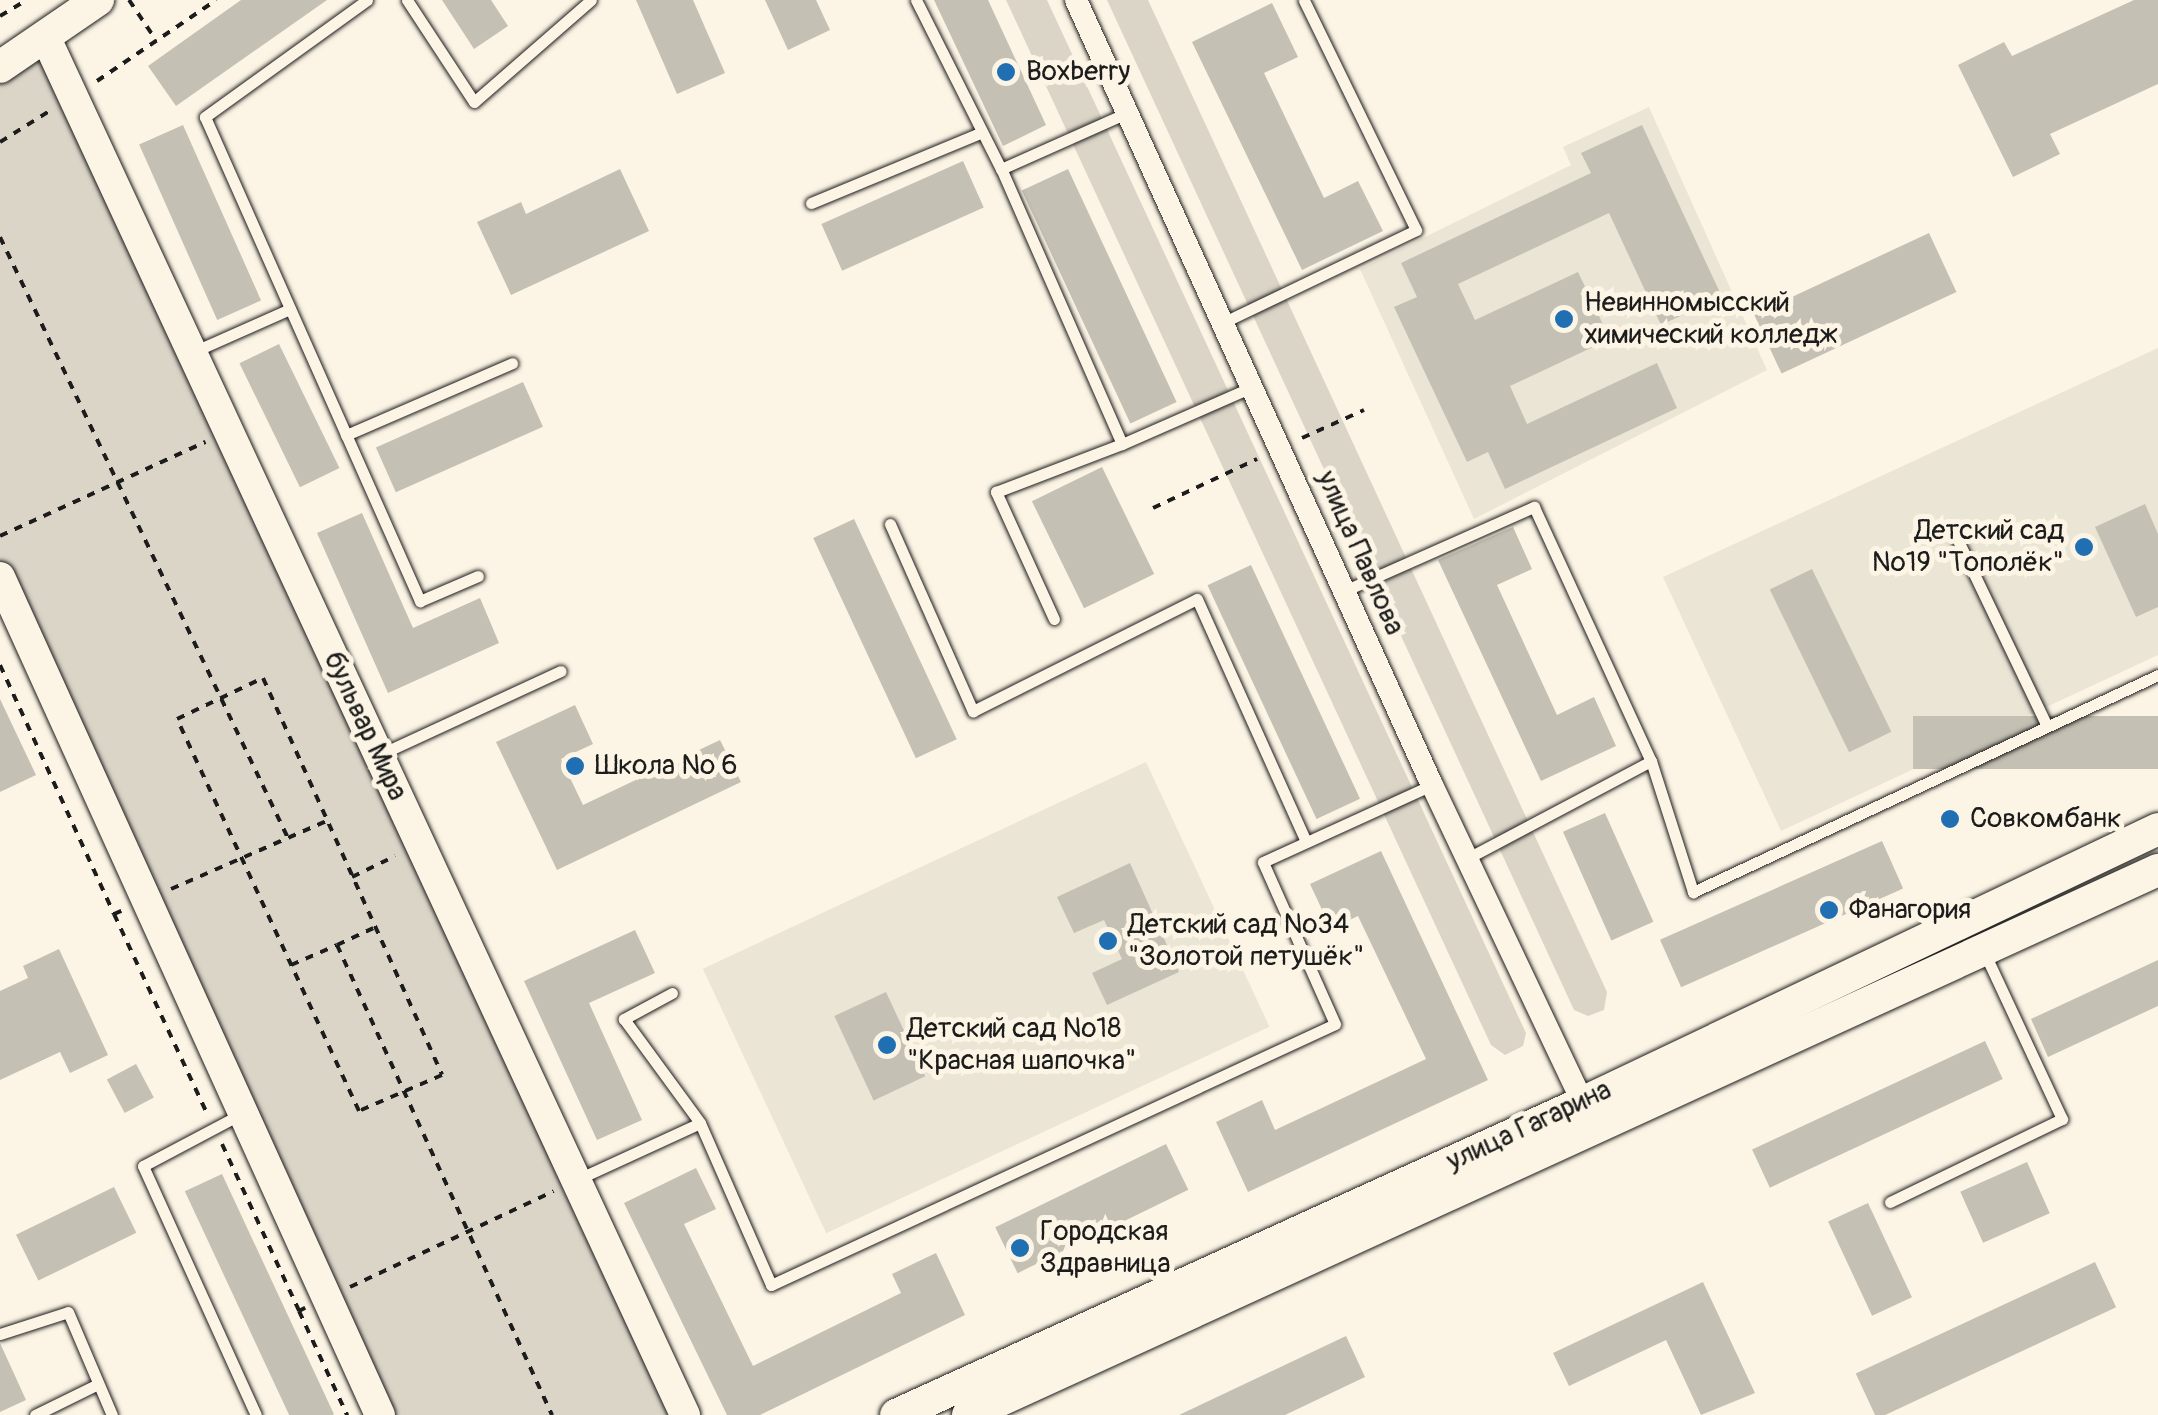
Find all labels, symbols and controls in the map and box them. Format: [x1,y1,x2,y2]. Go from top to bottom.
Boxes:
place label: Boxberry [1026,55,1130,89]
marker: Boxberry [995,61,1017,83]
place label: Невинномысский химический колледж [1584,286,1837,352]
marker: Невинномысский химический колледж [1553,308,1575,330]
street label: улица Павлова [1309,466,1411,640]
place label: Детский сад №19 "Тополёк" [1872,514,2064,580]
marker: Детский сад №19 "Тополёк" [2073,536,2095,558]
street label: бульвар Мира [316,646,414,806]
place label: Школа № 6 [595,749,738,783]
marker: Школа № 6 [564,755,586,777]
place label: Совкомбанк [1970,802,2122,836]
marker: Совкомбанк [1939,808,1961,830]
place label: Фанагория [1849,893,1971,927]
marker: Фанагория [1818,899,1840,921]
place label: Детский сад №34 "Золотой петушёк" [1128,908,1364,974]
marker: Детский сад №34 "Золотой петушёк" [1097,930,1119,952]
place label: Детский сад №18 "Красная шапочка" [907,1012,1136,1078]
marker: Детский сад №18 "Красная шапочка" [876,1034,898,1056]
street label: улица Гагарина [1441,1073,1617,1179]
place label: Городская Здравница [1040,1215,1171,1281]
marker: Городская Здравница [1009,1237,1031,1259]

